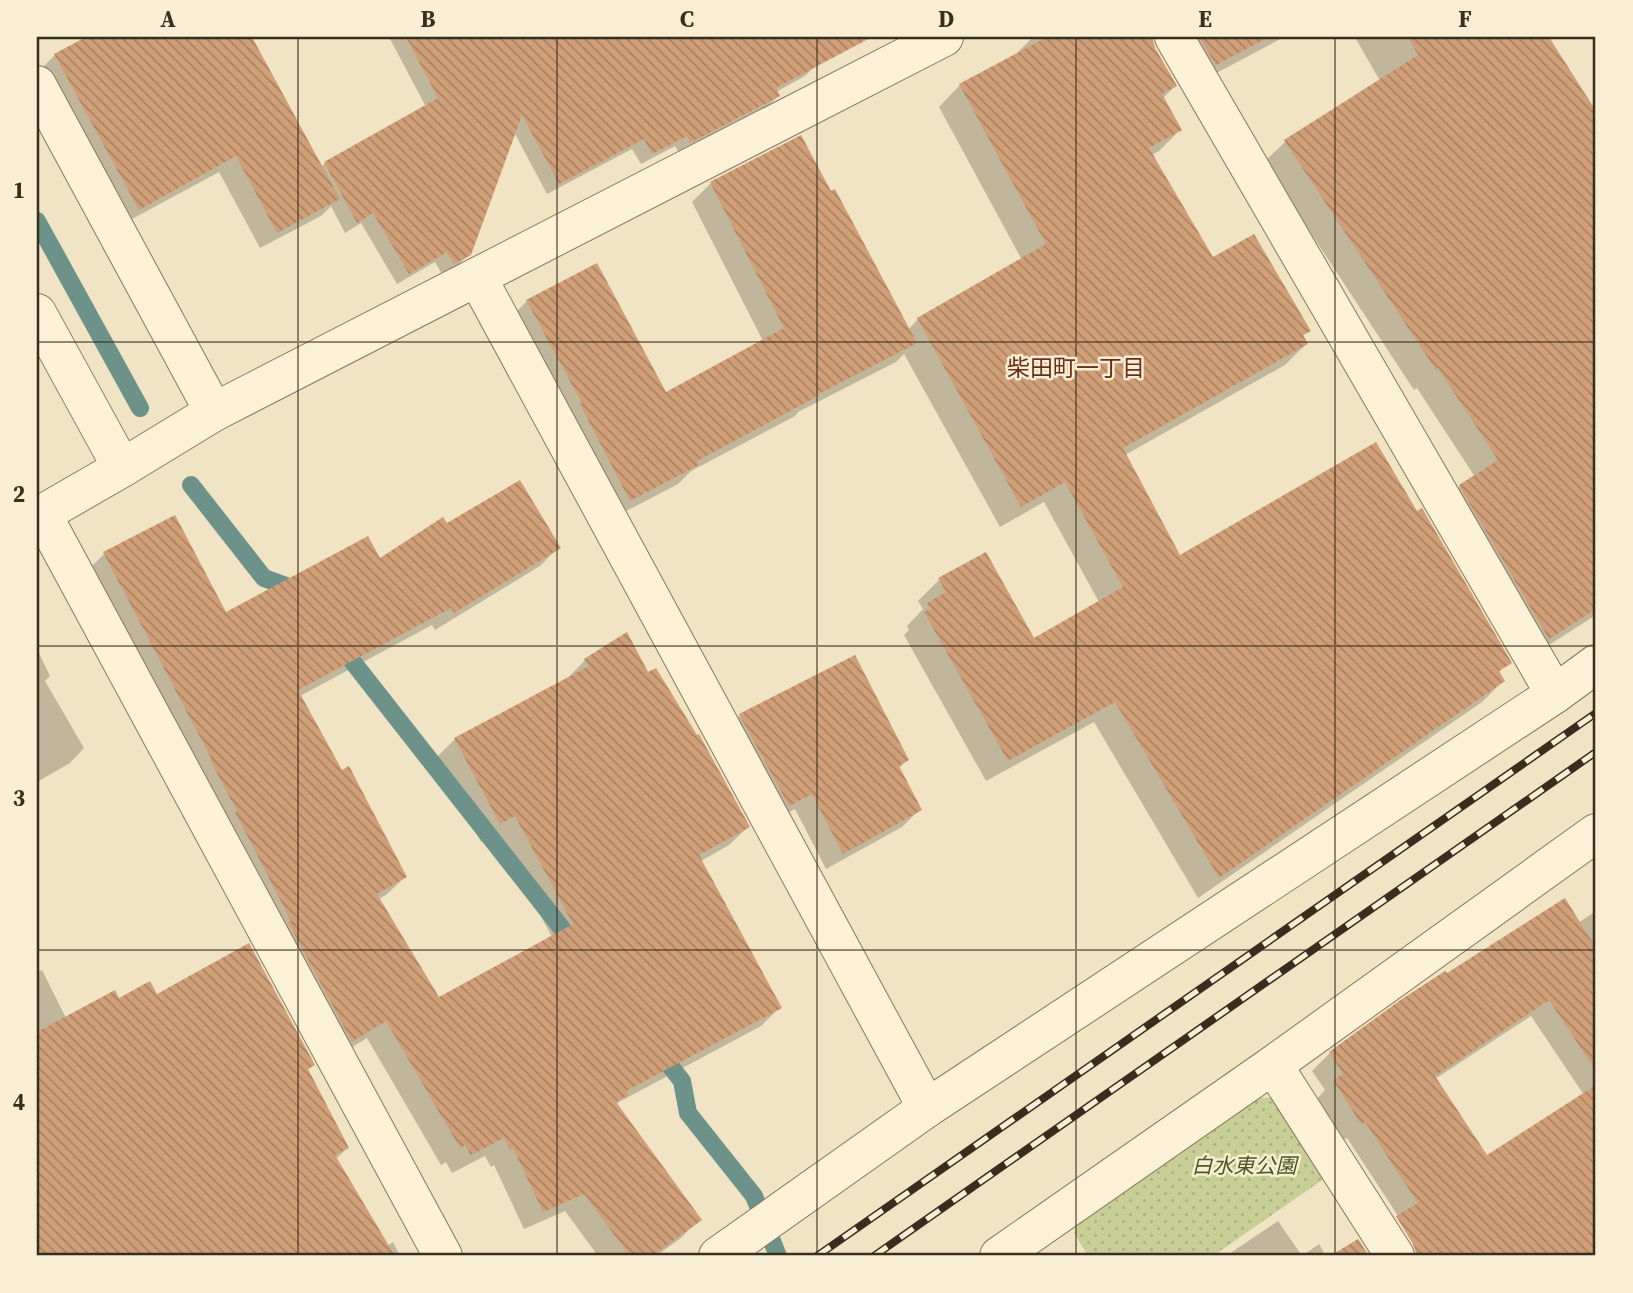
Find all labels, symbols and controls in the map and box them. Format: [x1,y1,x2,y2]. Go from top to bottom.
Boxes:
text: A [160,3,176,35]
text: B [421,3,436,35]
text: C [680,3,694,35]
text: D [938,3,954,35]
text: E [1198,3,1212,35]
text: F [1458,3,1472,35]
text: 1 [13,174,25,206]
district label: 柴田町一丁目 [1007,352,1145,384]
text: 2 [13,478,25,510]
text: 3 [13,782,25,814]
text: 4 [13,1086,25,1118]
park label: 白水東公園 [1192,1151,1299,1180]

